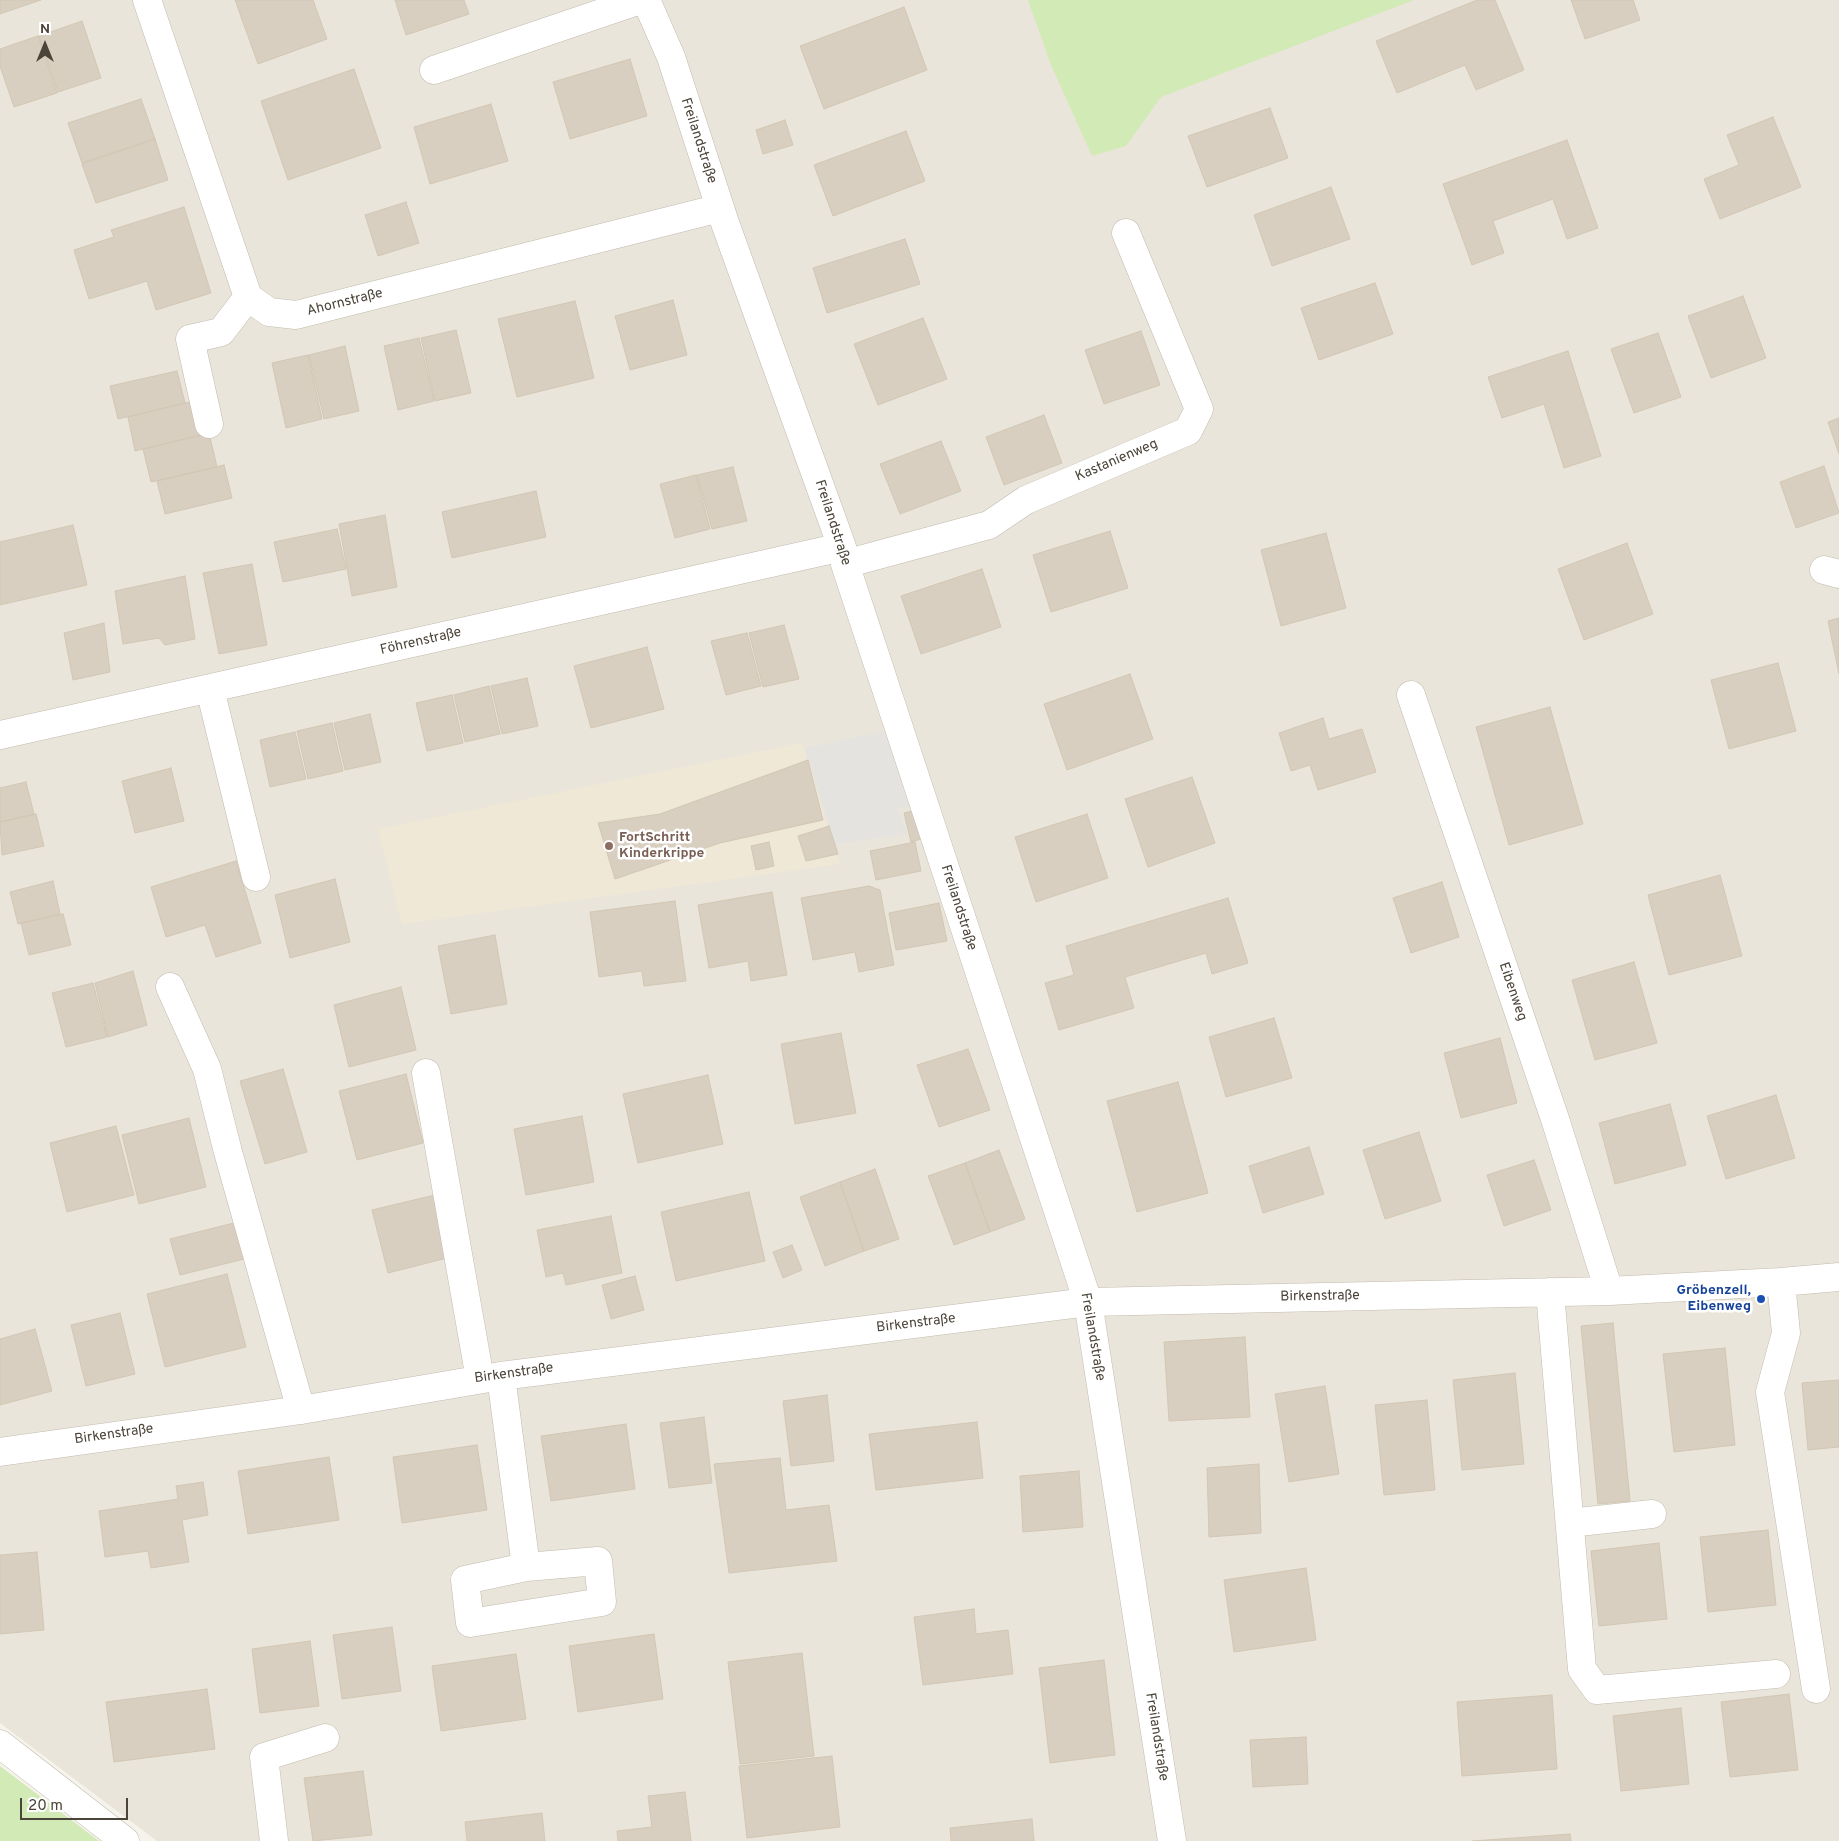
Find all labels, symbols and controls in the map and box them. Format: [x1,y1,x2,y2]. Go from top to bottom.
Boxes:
north arrow [20,20,70,70]
text: N [40,21,50,38]
street label: Freilandstraße [676,96,720,186]
street label: Ahornstraße [305,285,385,321]
street label: Kastanienweg [1073,436,1161,486]
street label: Freilandstraße [810,478,854,568]
street label: Föhrenstraße [379,625,463,659]
place label: FortSchritt Kinderkrippe [619,830,704,862]
marker: FortSchritt Kinderkrippe [603,840,615,852]
street label: Freilandstraße [936,863,980,953]
street label: Eibenweg [1494,960,1530,1024]
place label: Gröbenzell, Eibenweg [1676,1283,1751,1315]
street label: Birkenstraße [1280,1288,1360,1306]
street label: Freilandstraße [1076,1292,1108,1382]
marker: Gröbenzell, Eibenweg [1755,1293,1767,1305]
street label: Birkenstraße [875,1311,957,1337]
street label: Birkenstraße [473,1360,555,1388]
street label: Birkenstraße [73,1421,155,1449]
street label: Freilandstraße [1141,1692,1171,1782]
scale bar [22,1788,130,1820]
text: 20 m [28,1797,63,1816]

